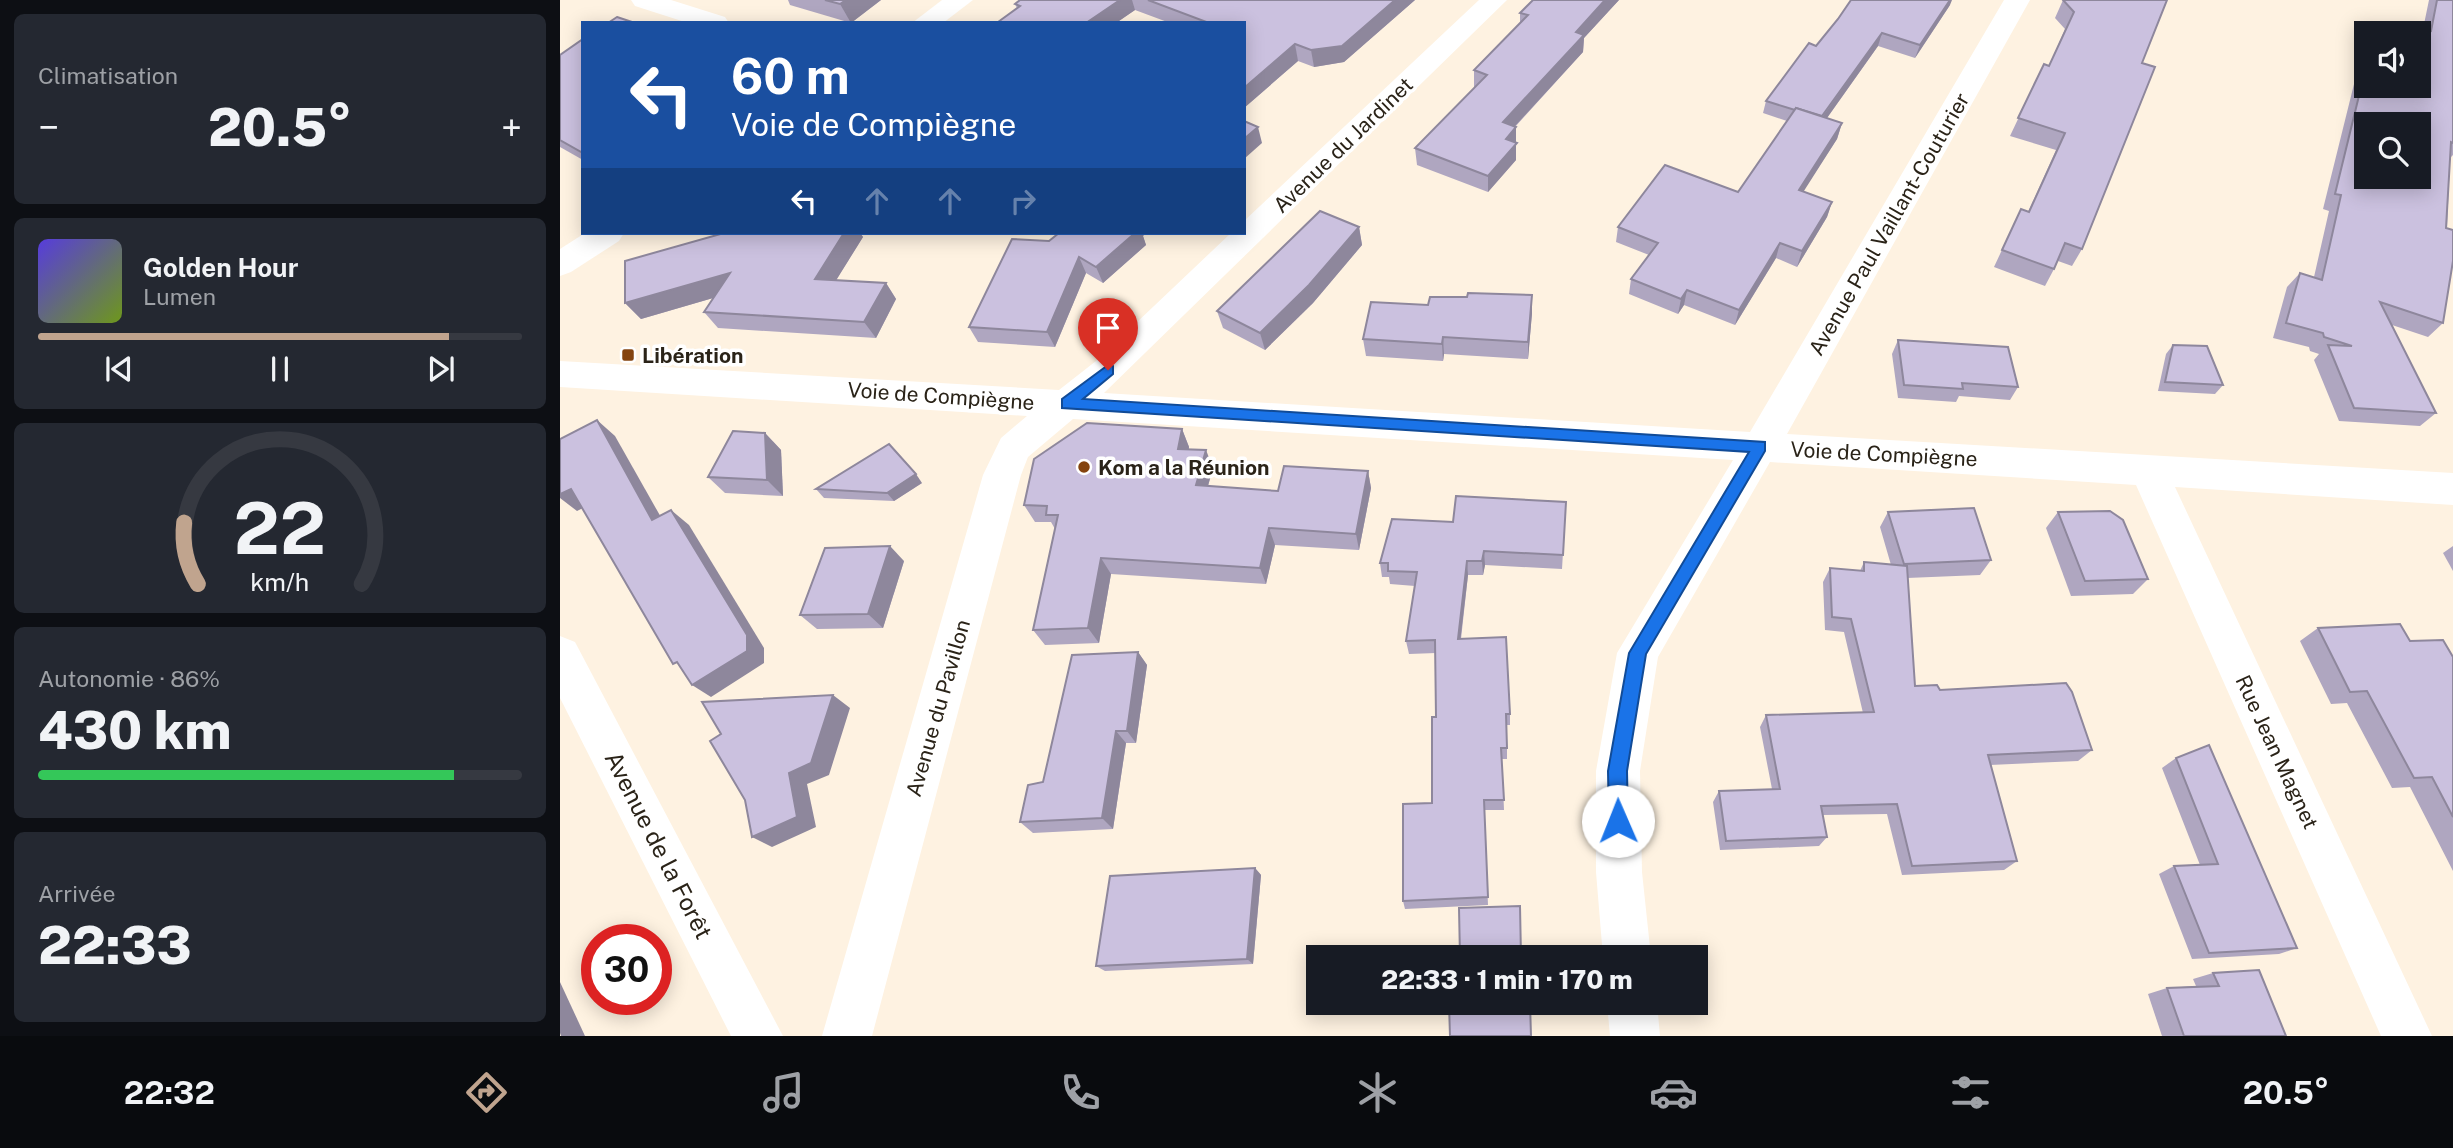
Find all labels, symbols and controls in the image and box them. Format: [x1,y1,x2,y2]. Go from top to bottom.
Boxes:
map controls [2354,21,2431,189]
button: sound [2354,21,2431,98]
text: 60 m [731,47,850,105]
icon: left [616,49,707,140]
text: Climatisation [38,62,178,89]
street label: Avenue du Jardinet [1268,72,1418,218]
street label: Avenue Paul Vaillant-Couturier [1803,88,1975,360]
text: 20.5° [208,97,352,158]
text: − [38,105,59,150]
text: + [501,105,522,150]
text: Voie de Compiègne [731,106,1016,143]
button: search [2354,112,2431,189]
icon: left [785,182,823,220]
icon: ahead [858,182,896,220]
icon: ahead [931,182,969,220]
icon: right [1004,182,1042,220]
text: Golden Hour [143,252,298,283]
text: Lumen [143,283,216,310]
pin [1078,298,1138,370]
icon: arrive [1089,309,1127,347]
place label: Libération [642,343,744,368]
marker: Libération [620,347,636,363]
icon: previous [100,350,138,388]
icon: pause [261,350,299,388]
icon: next [422,350,460,388]
street label: Voie de Compiègne [847,377,1035,415]
street label: Voie de Compiègne [1790,437,1978,471]
place label: Kom a la Réunion [1098,455,1270,480]
marker: Kom a la Réunion [1076,459,1092,475]
text: 22 [234,485,326,570]
text: km/h [251,567,309,597]
street label: Avenue du Pavillon [901,617,975,799]
text: Autonomie · 86% [38,665,220,692]
street label: Rue Jean Magnet [2230,671,2324,833]
text: 430 km [38,700,232,761]
street label: Avenue de la Forêt [600,747,718,943]
position arrow [1581,784,1655,858]
text: Arrivée [38,880,115,907]
text: 22:33 [38,915,192,976]
speed limit sign: 30 [581,924,672,1015]
text: 22:33 · 1 min · 170 m [1381,964,1633,995]
icon: directions [462,1068,511,1117]
icon: music [759,1068,808,1117]
icon: phone [1056,1068,1105,1117]
icon: climate [1353,1068,1402,1117]
icon: car [1649,1068,1698,1117]
icon: filters [1946,1068,1995,1117]
text: 22:32 [124,1074,215,1111]
text: 20.5° [2243,1074,2329,1111]

